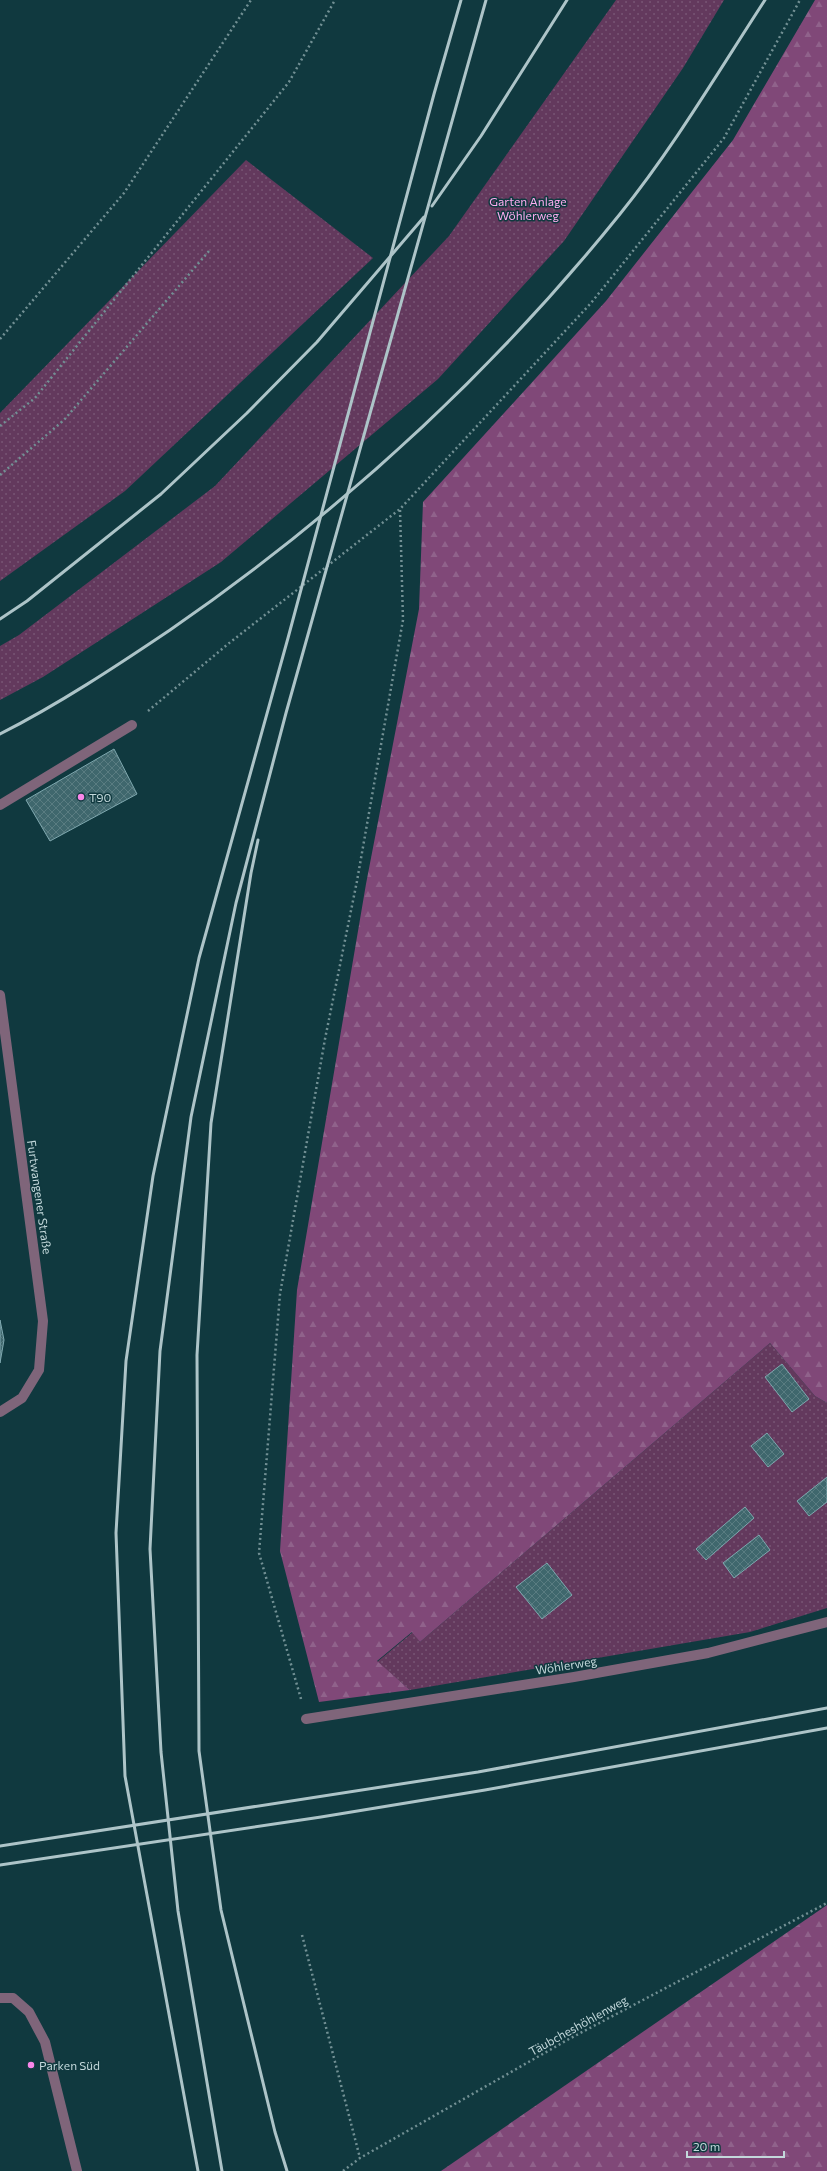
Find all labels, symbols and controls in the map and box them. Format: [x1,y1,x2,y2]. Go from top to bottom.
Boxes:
park label: Garten Anlage Wöhlerweg [489,194,567,222]
place label: T90 [89,790,112,804]
marker: T90 [76,792,86,802]
street label: Furtwangener Straße [25,1139,55,1255]
street label: Wöhlerweg [534,1653,598,1677]
street label: Täubcheshöhlenweg [526,1992,630,2058]
place label: Parken Süd [39,2058,100,2072]
marker: Parken Süd [26,2060,36,2070]
scale bar [687,2133,784,2159]
text: 20 m [693,2139,720,2153]

